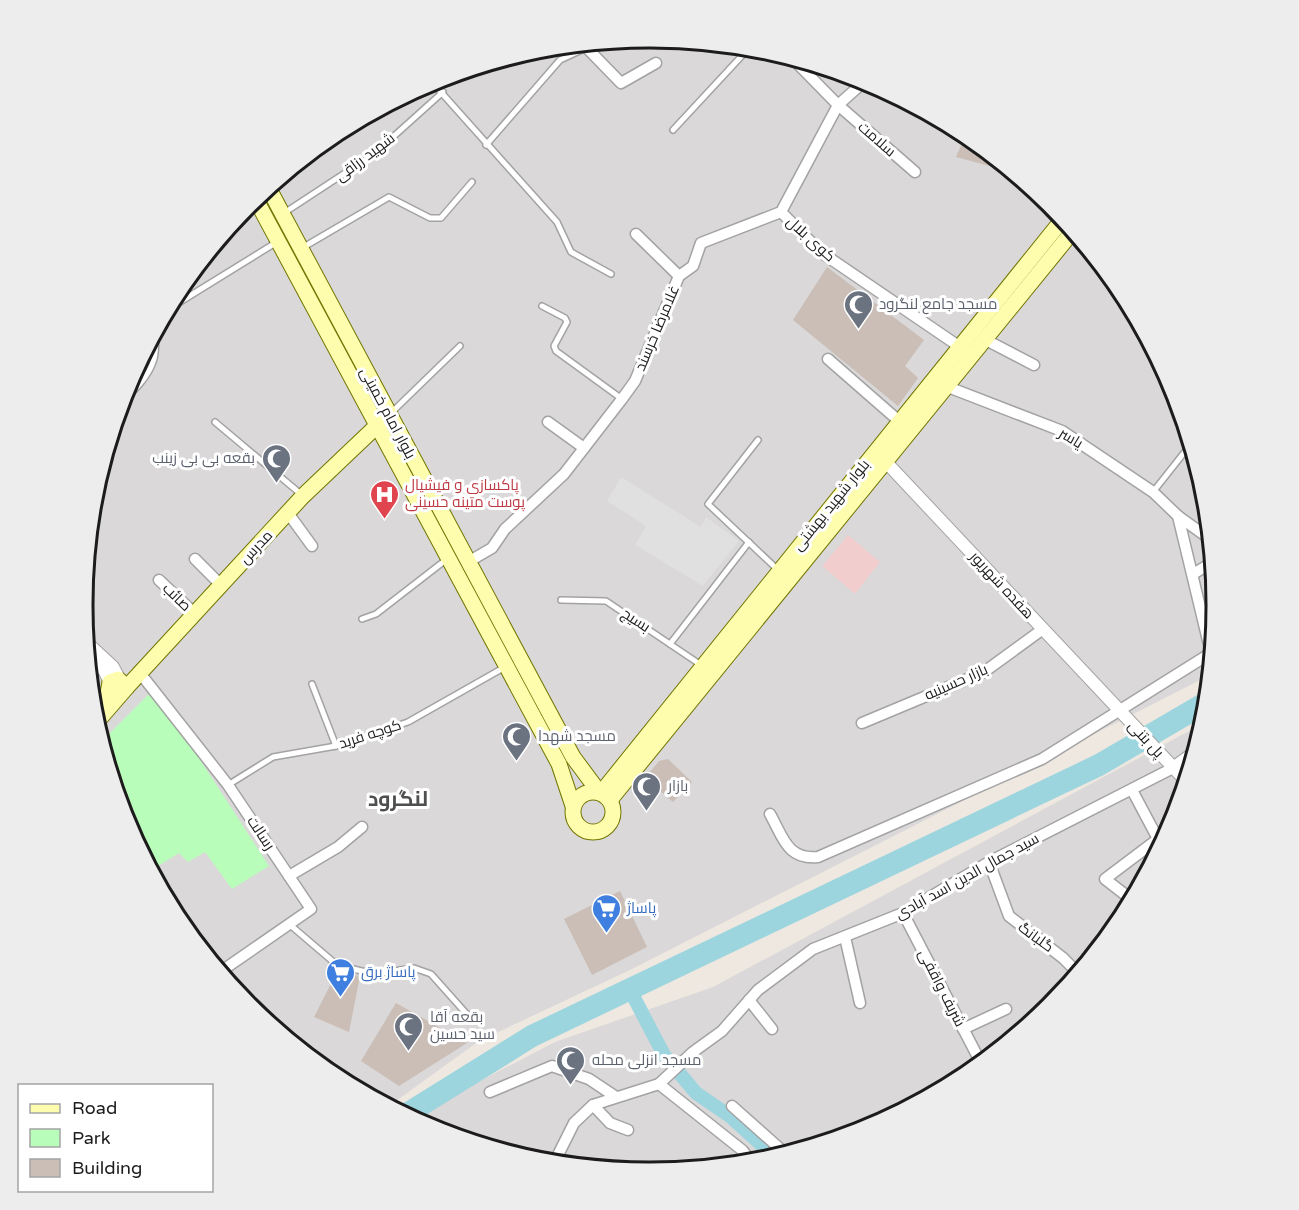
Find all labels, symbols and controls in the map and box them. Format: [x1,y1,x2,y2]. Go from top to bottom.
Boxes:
street label: سلامت [854,118,900,160]
street label: شهید رزاقی [332,129,399,186]
street label: کوی بلال [782,212,839,266]
street label: غلامرضا خرسند [631,282,683,374]
mosque icon: مسجد جامع لنگرود [842,288,874,330]
place label: مسجد جامع لنگرود [879,295,997,315]
street label: بلوار امام خمینی [355,364,420,462]
street label: یاسر [1055,423,1086,452]
mosque icon: بقعه بی بی زینب [260,442,292,484]
place label: بقعه بی بی زینب [152,449,255,468]
street label: بلوار شهید بهشتی [789,456,874,555]
place label: پاکسازی و فیشیال پوست متینه حسینی [405,476,525,512]
hospital icon: پاکسازی و فیشیال پوست متینه حسینی [368,478,400,520]
street label: مدرس [236,526,277,568]
street label: هفده شهریور [965,547,1038,623]
street label: صائب [159,579,195,615]
street label: بسیج [617,604,654,638]
street label: بازار حسینیه [922,660,990,704]
street label: کوچه فرید [337,715,404,753]
street label: پل بتنی [1124,717,1168,762]
mosque icon: مسجد شهدا [501,720,533,762]
place label: مسجد شهدا [538,727,616,746]
mosque icon: بازار [631,770,663,812]
place label: بازار [667,777,688,795]
district label: لنگرود [368,787,428,812]
street label: رسالت [243,813,279,853]
street label: سید جمال الدین اسد آبادی [892,829,1043,924]
supermarket icon: پاساژ [590,892,622,934]
place label: پاساژ [626,899,656,918]
street label: گلبانگ [1015,918,1057,956]
street label: شریف واقفی [914,946,969,1030]
supermarket icon: پاساژ برق [324,956,356,998]
place label: پاساژ برق [361,963,416,982]
place label: بقعه آقا سید حسین [430,1008,495,1044]
mosque icon: بقعه آقا سید حسین [393,1010,425,1052]
mosque icon: مسجد انزلی محله [555,1044,587,1086]
place label: مسجد انزلی محله [592,1051,701,1070]
legend [18,1084,213,1192]
text: Road [72,1097,117,1119]
text: Park [72,1127,111,1149]
text: Building [72,1157,142,1179]

